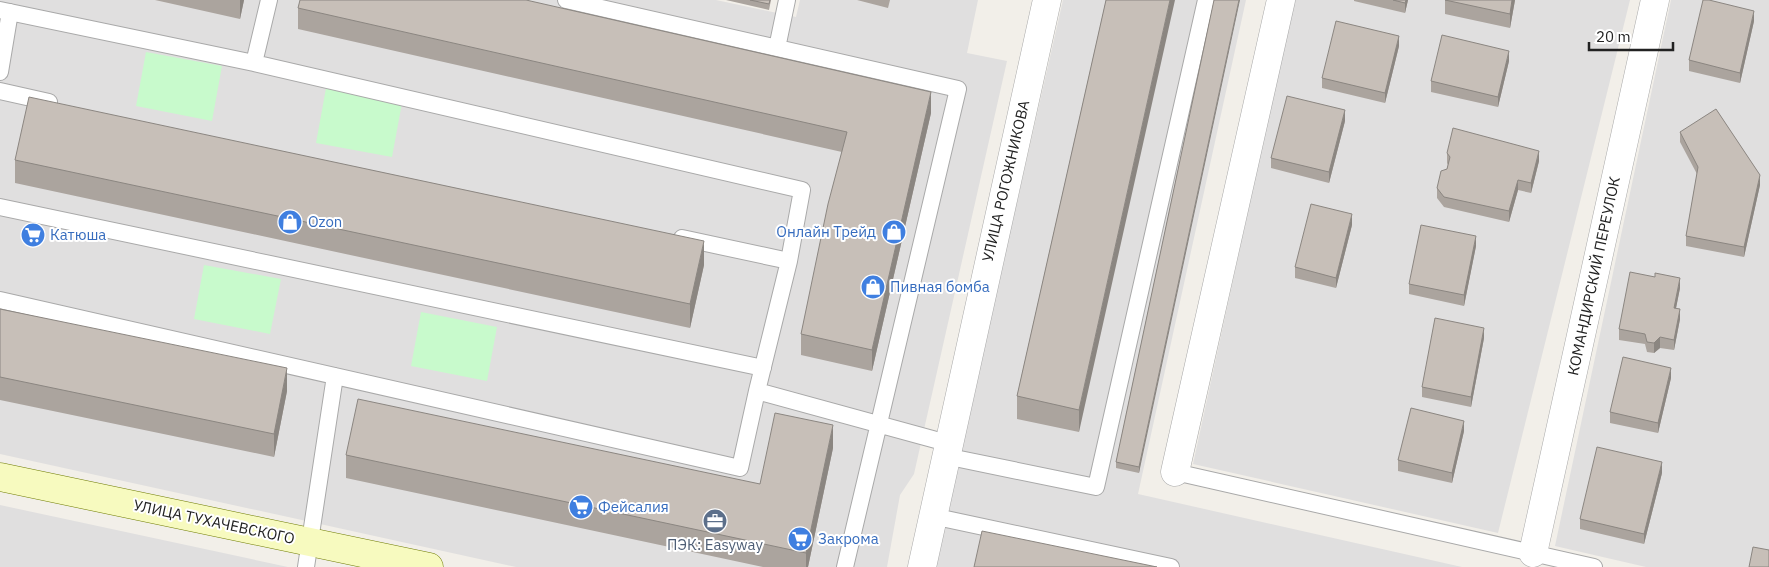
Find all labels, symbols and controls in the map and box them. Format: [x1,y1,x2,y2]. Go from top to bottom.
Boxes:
scale bar [1589,20,1673,52]
text: 20 m [1596,27,1631,46]
street label: УЛИЦА РОГОЖНИКОВА [978,98,1033,264]
street label: КОМАНДИРСКИЙ ПЕРЕУЛОК [1563,175,1624,377]
shop icon: Ozon [277,209,303,235]
place label: Ozon [308,212,342,231]
shop icon: Онлайн Трейд [881,219,907,245]
supermarket icon: Катюша [20,222,46,248]
place label: Онлайн Трейд [776,222,876,241]
place label: Катюша [50,225,106,244]
shop icon: Пивная бомба [860,274,886,300]
place label: Пивная бомба [890,277,990,296]
supermarket icon: Фейсалия [568,494,594,520]
street label: УЛИЦА ТУХАЧЕВСКОГО [132,495,296,548]
place label: Фейсалия [598,497,669,516]
office icon: ПЭК: Easyway [702,508,728,534]
supermarket icon: Закрома [787,526,813,552]
place label: Закрома [818,529,879,548]
place label: ПЭК: Easyway [667,535,763,554]

